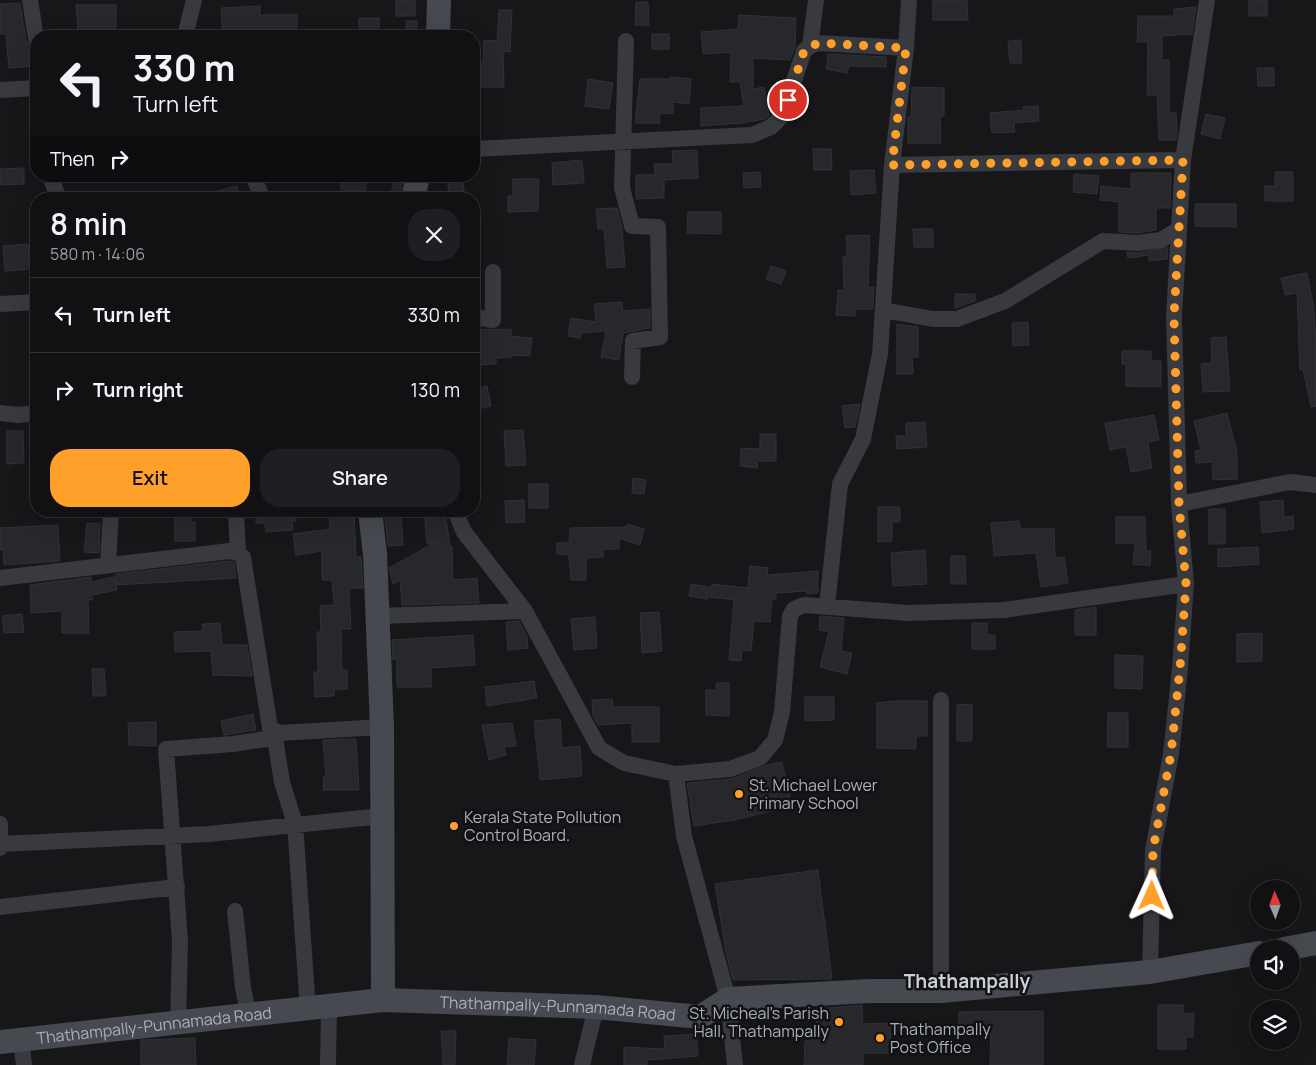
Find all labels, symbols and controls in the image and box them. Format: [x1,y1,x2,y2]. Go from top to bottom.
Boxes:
text: 330 m [133,44,235,92]
icon: left [50,50,115,115]
pin [767,79,809,121]
icon: arrive [774,86,802,114]
text: Turn left [133,89,218,119]
icon: right [105,145,133,173]
text: Then [50,146,95,172]
text: 8 min [50,203,127,244]
button: close [408,209,460,261]
text: 580 m · 14:06 [50,243,145,265]
icon: left [50,301,78,329]
text: Turn left [93,302,171,328]
text: 330 m [407,302,460,328]
icon: right [50,376,78,404]
text: Turn right [93,377,183,403]
text: 130 m [411,377,460,403]
button: Exit [50,449,250,507]
button: Share [260,449,460,507]
place label: St. Michael Lower Primary School [749,774,878,814]
marker: St. Michael Lower Primary School [733,788,745,800]
place label: Kerala State Pollution Control Board. [464,806,621,846]
marker: Kerala State Pollution Control Board. [448,820,460,832]
position arrow [1125,869,1177,921]
north arrow [1250,880,1300,930]
map controls [1250,880,1300,1050]
button: sound [1250,940,1300,990]
district label: Thathampally [904,968,1031,994]
street label: Thathampally-Punnamada Road [439,991,677,1026]
button: layers [1250,1000,1300,1050]
street label: Thathampally-Punnamada Road [35,1001,273,1049]
place label: St. Micheal's Parish Hall, Thathampally [689,1002,830,1042]
marker: St. Micheal's Parish Hall, Thathampally [833,1016,845,1028]
place label: Thathampally Post Office [890,1018,991,1058]
marker: Thathampally Post Office [874,1032,886,1044]

